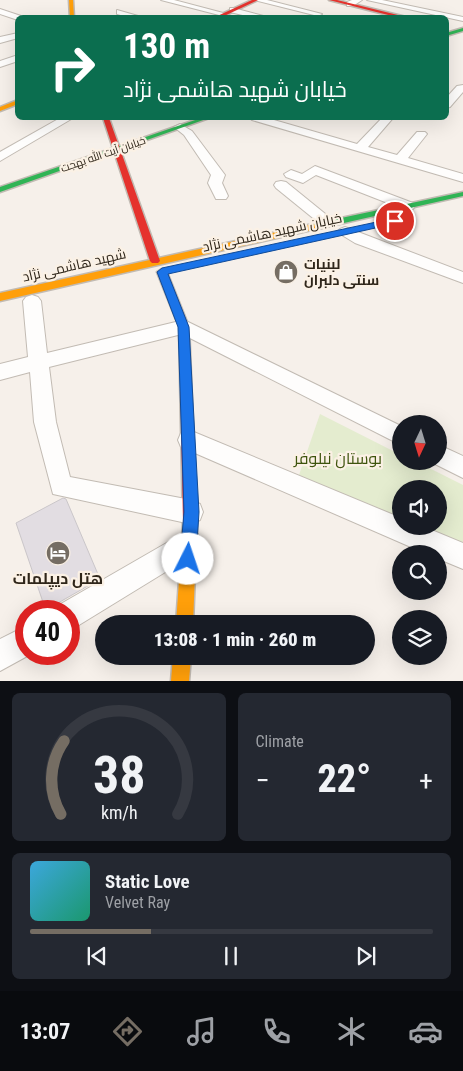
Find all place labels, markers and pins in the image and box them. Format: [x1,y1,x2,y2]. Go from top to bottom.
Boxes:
pin [374,200,416,242]
place label: لبنیات سنتی دلبران [304,256,379,289]
shop icon: لبنیات سنتی دلبران [273,259,299,285]
hotel icon: هتل دیپلمات [45,540,71,566]
place label: هتل دیپلمات [13,569,103,590]

